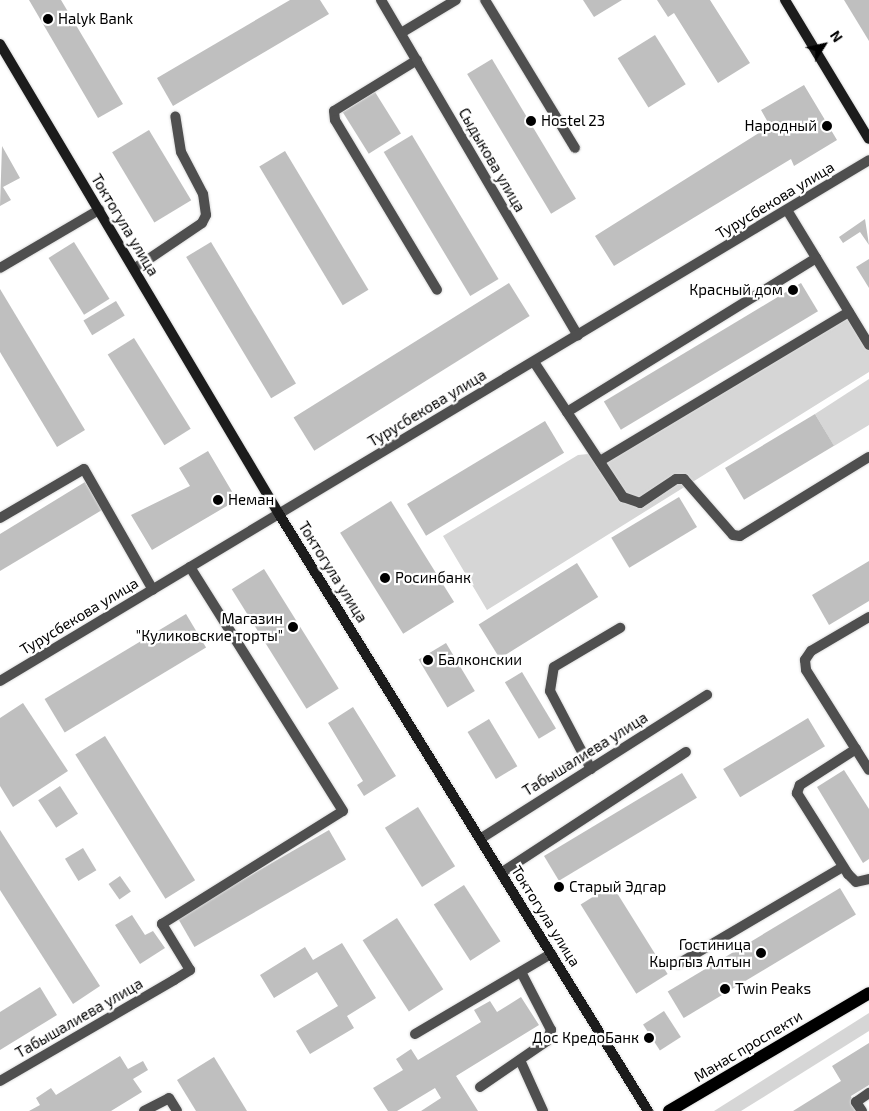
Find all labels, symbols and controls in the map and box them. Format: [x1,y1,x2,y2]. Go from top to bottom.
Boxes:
place label: Halyk Bank [58,10,133,28]
marker: Halyk Bank [42,13,54,25]
north arrow [799,20,849,70]
text: N [827,27,847,45]
street label: Сыдыкова улица [455,105,529,215]
place label: Hostel 23 [541,112,605,130]
marker: Hostel 23 [525,115,537,127]
place label: Народный [744,117,817,135]
marker: Народный [821,120,833,132]
street label: Турусбекова улица [713,158,837,242]
street label: Токтогула улица [87,171,163,279]
place label: Красный дом [689,281,783,299]
marker: Красный дом [787,284,799,296]
street label: Турусбекова улица [365,366,489,450]
place label: Неман [228,491,274,509]
marker: Неман [212,494,224,506]
street label: Токтогула улица [295,518,371,626]
place label: Росинбанк [395,569,471,587]
marker: Росинбанк [379,572,391,584]
street label: Турусбекова улица [17,574,141,658]
place label: Магазин "Куликовские торты" [136,609,283,644]
marker: Магазин "Куликовские торты" [287,621,299,633]
place label: Балконскии [438,651,522,669]
marker: Балконскии [422,654,434,666]
street label: Табышалиева улица [519,708,651,800]
street label: Токтогула улица [508,862,584,970]
place label: Старый Эдгар [569,878,666,896]
marker: Старый Эдгар [553,881,565,893]
place label: Гостиница Кыргыз Алтын [649,935,751,970]
marker: Гостиница Кыргыз Алтын [755,947,767,959]
street label: Табышалиева улица [12,974,146,1062]
place label: Twin Peaks [735,980,811,998]
marker: Twin Peaks [719,983,731,995]
street label: Манас проспекти [690,1007,806,1085]
place label: Дос КредоБанк [532,1029,639,1047]
marker: Дос КредоБанк [643,1032,655,1044]

